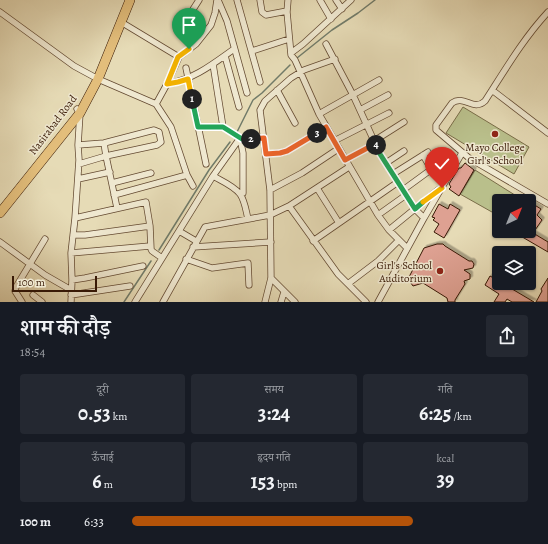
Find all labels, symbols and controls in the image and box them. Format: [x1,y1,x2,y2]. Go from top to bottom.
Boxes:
pin [172,8,206,49]
icon: arrive [178,14,200,36]
pin: 1 [182,89,202,109]
text: 1 [190,91,194,106]
street label: Nasirabad Road [26,92,80,158]
pin: 3 [307,123,327,143]
text: 3 [315,125,319,140]
pin: 2 [241,129,261,149]
marker: Mayo College Girl's School [490,129,500,139]
text: 2 [248,131,254,146]
pin: 4 [366,135,386,155]
text: 4 [373,137,379,152]
place label: Mayo College Girl's School [465,140,525,168]
pin [425,147,459,188]
icon: check [431,153,453,175]
north arrow [492,194,536,238]
map controls [492,194,536,290]
button: layers [492,246,536,290]
place label: Girl's School Auditorium [377,258,432,286]
marker: Girl's School Auditorium [435,266,445,276]
scale bar [12,274,97,293]
text: 100 m [18,275,45,290]
text: शाम की दौड़ [20,313,111,343]
button: share [486,315,528,357]
text: 18:54 [20,343,45,360]
text: दूरी [97,382,109,397]
text: समय [264,382,284,397]
text: गति [438,382,453,397]
text: 0.53 [78,400,111,427]
text: 3:24 [258,400,290,427]
text: 6:25 [419,400,451,427]
text: km [111,409,127,424]
text: /km [451,409,472,424]
text: ऊँचाई [92,450,114,465]
text: हृदय गति [257,450,290,465]
text: kcal [437,451,454,466]
text: 39 [436,466,454,493]
text: 6 [92,468,102,495]
text: 153 [250,468,275,495]
text: m [102,477,113,492]
text: bpm [275,477,298,492]
text: 100 m [20,513,51,530]
text: 6:33 [84,513,104,530]

